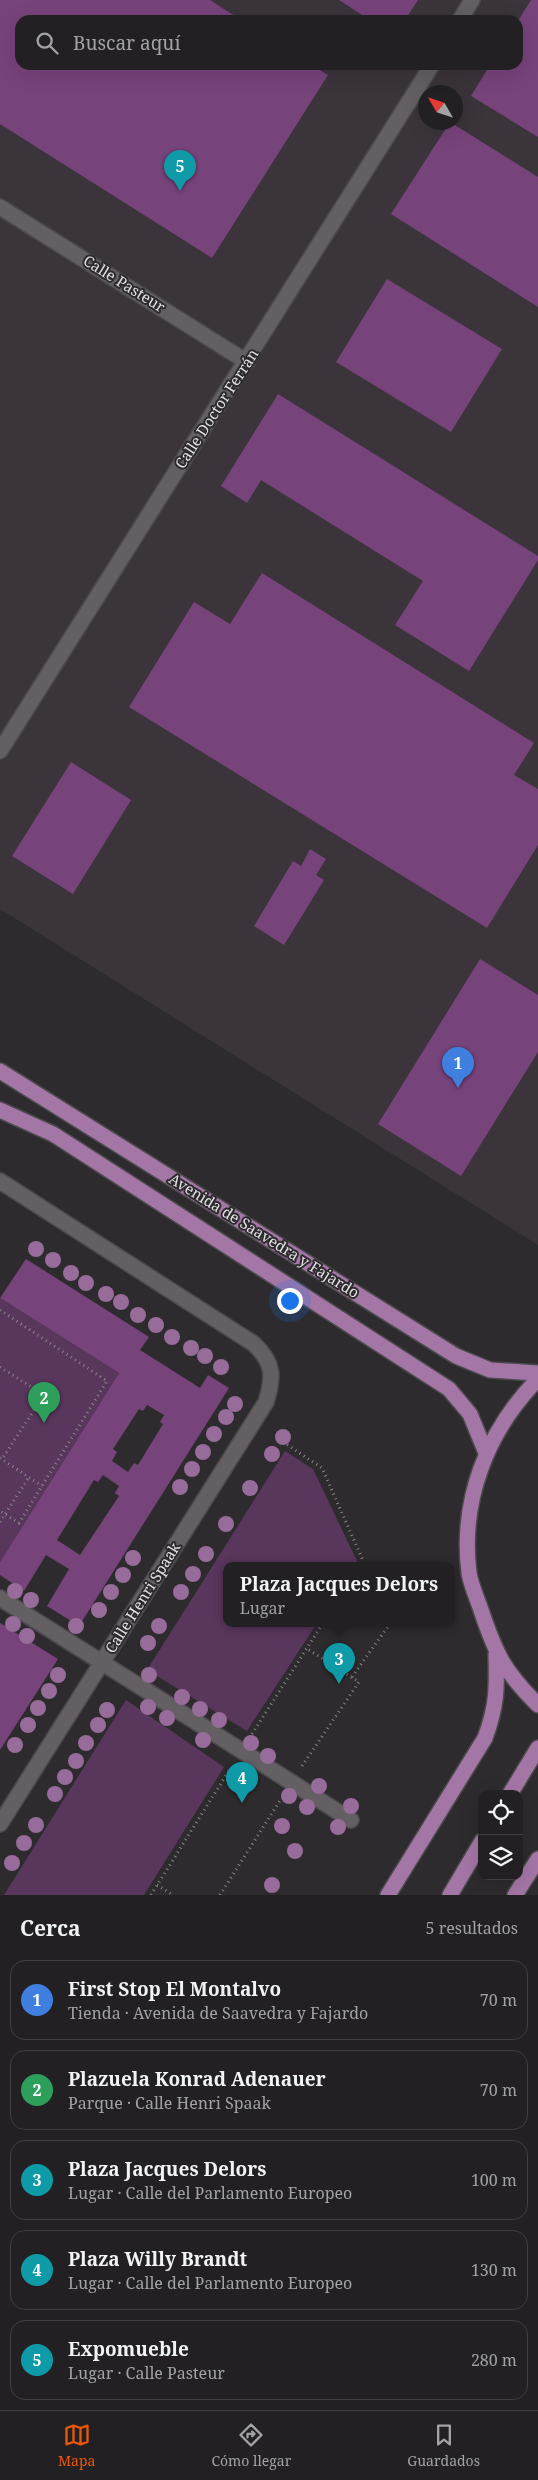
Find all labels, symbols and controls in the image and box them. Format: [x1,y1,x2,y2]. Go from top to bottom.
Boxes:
search box [15,15,523,70]
icon: search [33,29,61,57]
text: Buscar aquí [73,30,181,56]
north arrow [418,85,463,130]
pin: 5 [164,150,196,191]
street label: Calle Pasteur [80,250,169,316]
street label: Calle Doctor Ferrán [170,344,263,472]
pin: 1 [442,1047,474,1088]
street label: Avenida de Saavedra y Fajardo [166,1168,363,1302]
your location [277,1288,303,1314]
pin: 2 [28,1382,60,1423]
street label: Calle Henri Spaak [100,1538,184,1657]
popup [223,1562,455,1627]
text: Plaza Jacques Delors [240,1571,438,1597]
text: Lugar [240,1597,285,1619]
pin: 3 [323,1643,355,1684]
pin: 4 [226,1762,258,1803]
map controls [478,1790,523,1880]
button: locate [478,1790,523,1835]
button: layers [478,1835,523,1880]
text: Cerca [20,1914,81,1942]
text: 5 resultados [426,1917,518,1939]
text: First Stop El Montalvo [68,1976,281,2002]
text: 1 [32,1989,42,2011]
text: 70 m [480,1989,517,2011]
text: Tienda · Avenida de Saavedra y Fajardo [68,2002,368,2024]
text: Plazuela Konrad Adenauer [68,2066,326,2092]
text: 2 [32,2079,42,2101]
text: 70 m [480,2079,517,2101]
text: Parque · Calle Henri Spaak [68,2092,271,2114]
text: Plaza Jacques Delors [68,2156,266,2182]
text: 3 [32,2169,42,2191]
text: 100 m [471,2169,517,2191]
text: Lugar · Calle del Parlamento Europeo [68,2182,352,2204]
text: Plaza Willy Brandt [68,2246,247,2272]
text: 4 [32,2259,42,2281]
text: 130 m [471,2259,517,2281]
text: Lugar · Calle del Parlamento Europeo [68,2272,352,2294]
text: Expomueble [68,2336,189,2362]
text: 5 [32,2349,42,2371]
text: 280 m [471,2349,517,2371]
text: Lugar · Calle Pasteur [68,2362,225,2384]
tab: Mapa [58,2421,95,2470]
tab: Cómo llegar [211,2421,291,2470]
tab: Guardados [407,2421,480,2470]

